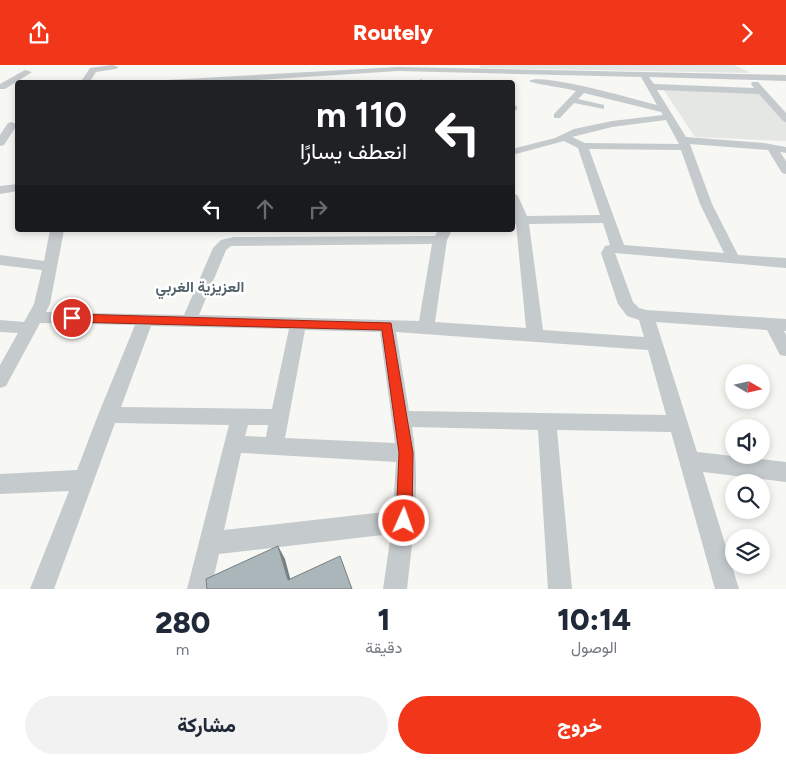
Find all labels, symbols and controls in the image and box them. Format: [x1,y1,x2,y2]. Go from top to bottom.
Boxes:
icon: share [25,19,53,47]
text: Routely [353,19,433,46]
icon: forward [733,19,761,47]
text: 110 m [316,94,407,136]
icon: left [425,100,490,165]
text: انعطف يسارًا [300,138,407,165]
icon: left [198,195,226,223]
icon: ahead [251,195,279,223]
icon: right [304,195,332,223]
district label: العزيزية الغربي [156,278,245,300]
pin [51,297,93,339]
icon: arrive [58,304,86,332]
north arrow [725,364,770,409]
map controls [725,364,770,574]
button: sound [725,419,770,464]
button: search [725,474,770,519]
position arrow [377,494,429,546]
button: layers [725,529,770,574]
text: 1 [377,601,390,638]
text: 10:14 [557,601,631,638]
text: 280 [155,604,210,641]
text: دقيقة [365,638,402,657]
text: الوصول [571,638,617,657]
text: m [176,640,189,659]
button: مشاركة [25,696,388,754]
button: خروج [398,696,761,754]

